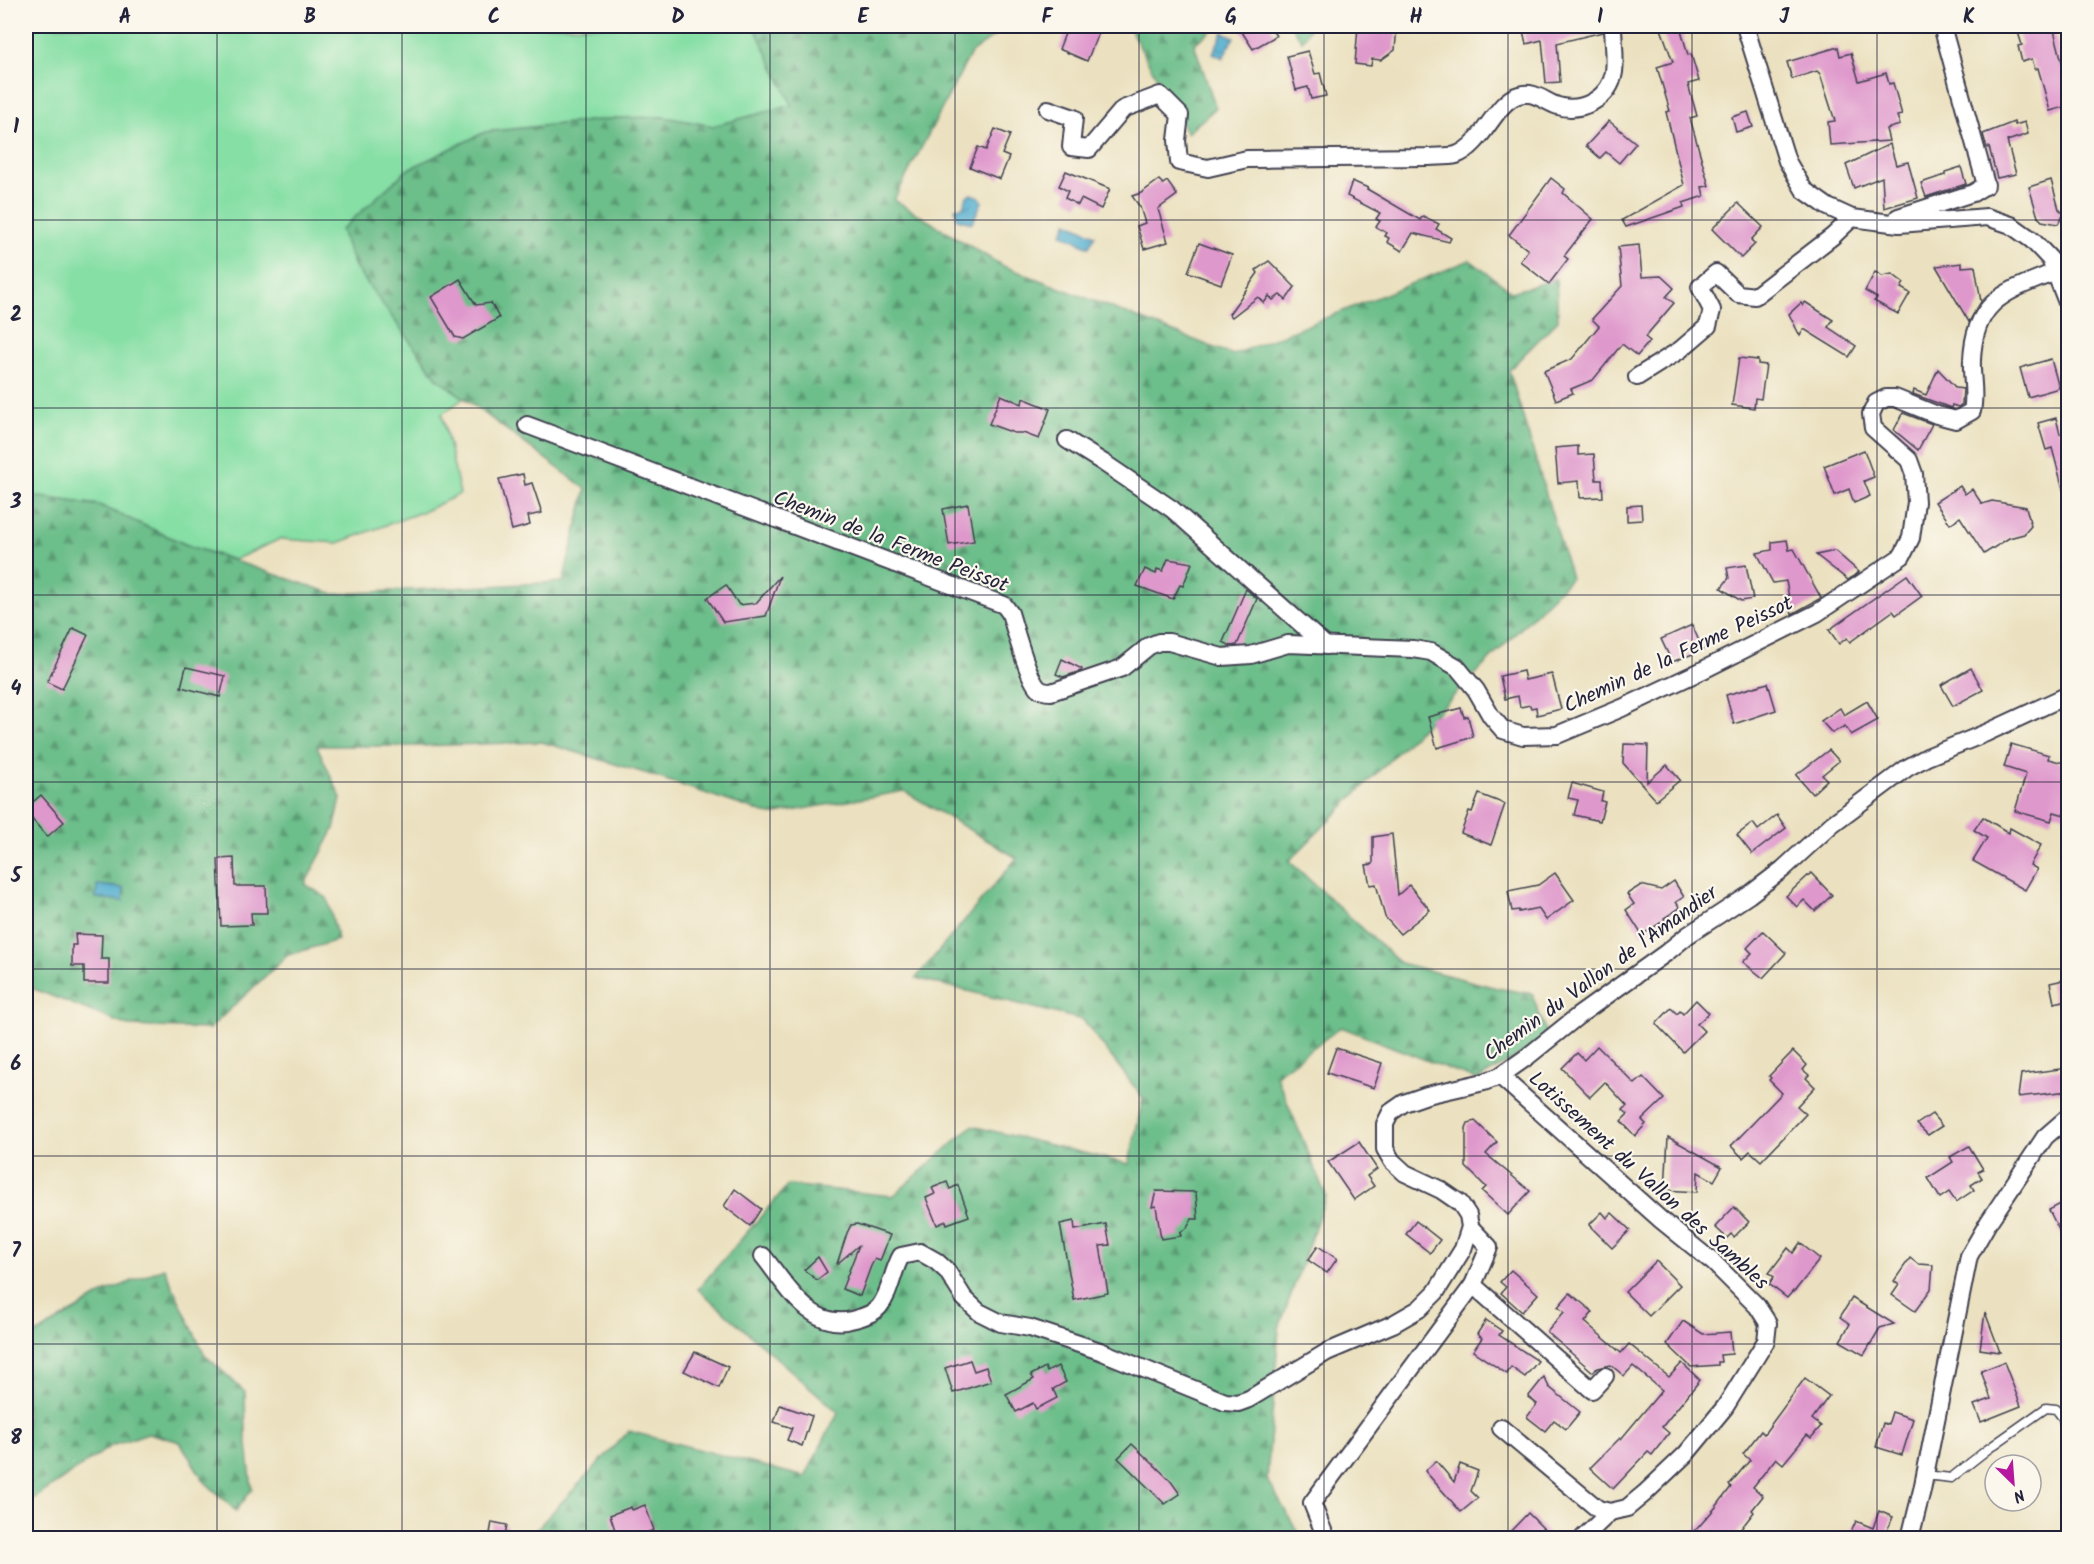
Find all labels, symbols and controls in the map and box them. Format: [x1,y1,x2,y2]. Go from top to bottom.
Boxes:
text: A [119,2,131,34]
text: B [304,2,316,34]
text: C [488,2,500,34]
text: D [671,2,685,34]
text: E [857,2,869,34]
text: F [1042,2,1054,34]
text: G [1225,2,1237,34]
text: H [1409,2,1423,34]
text: I [1597,2,1603,34]
text: J [1779,2,1790,34]
text: K [1963,2,1975,34]
text: 1 [13,112,19,144]
text: 2 [10,300,22,332]
street label: Chemin de la Ferme Peissot [768,482,1014,603]
text: 3 [10,487,22,519]
street label: Chemin de la Ferme Peissot [1558,587,1800,723]
text: 4 [11,674,22,706]
text: 5 [10,861,23,893]
street label: Chemin du Vallon de l'Amandier [1477,877,1726,1071]
text: 6 [11,1049,22,1081]
street label: Lotissement du Vallon des Sambles [1520,1064,1776,1299]
text: 7 [11,1236,21,1268]
text: 8 [10,1423,22,1455]
north arrow [1983,1453,2043,1513]
text: N [2009,1482,2029,1509]

